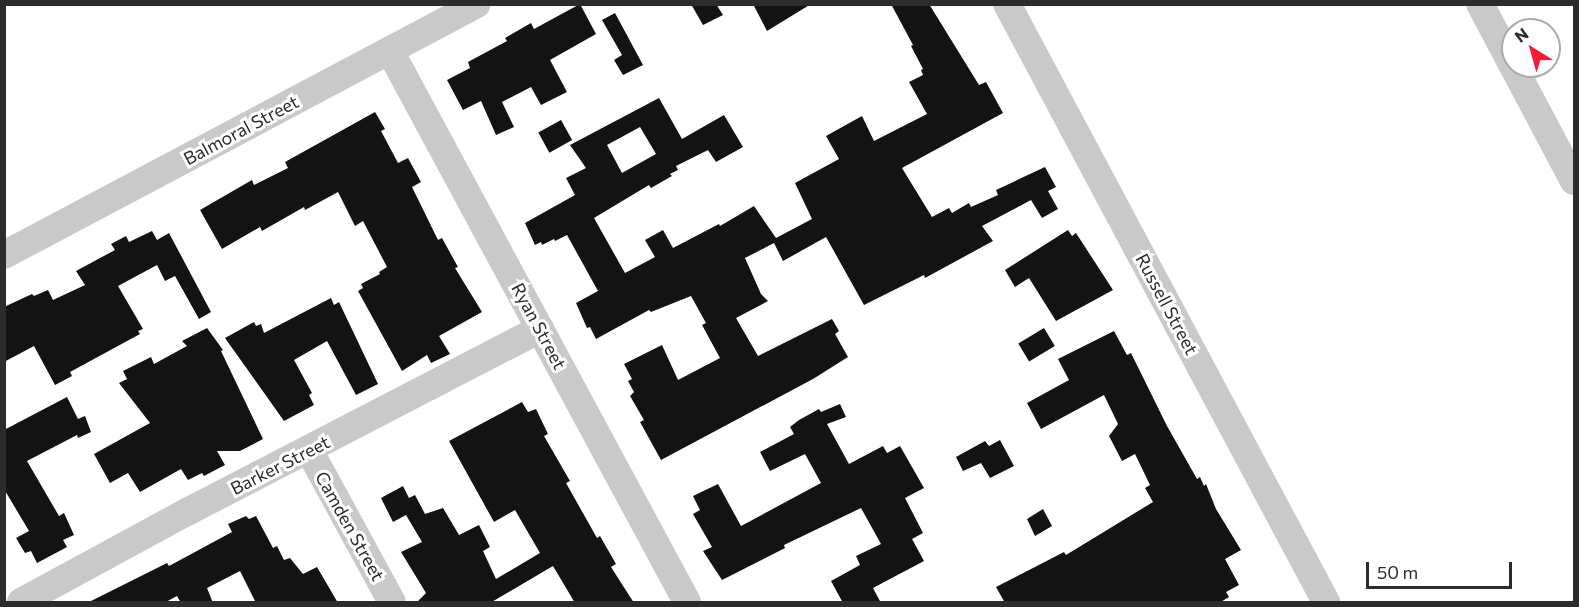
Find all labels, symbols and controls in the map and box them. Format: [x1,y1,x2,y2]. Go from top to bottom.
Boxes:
north arrow [1501,18,1561,78]
text: N [1511,24,1532,46]
street label: Balmoral Street [180,91,302,169]
street label: Russell Street [1131,250,1203,358]
street label: Ryan Street [507,279,571,373]
street label: Barker Street [227,431,333,499]
street label: Camden Street [311,467,389,585]
scale bar [1369,550,1514,588]
text: 50 m [1377,561,1418,583]

